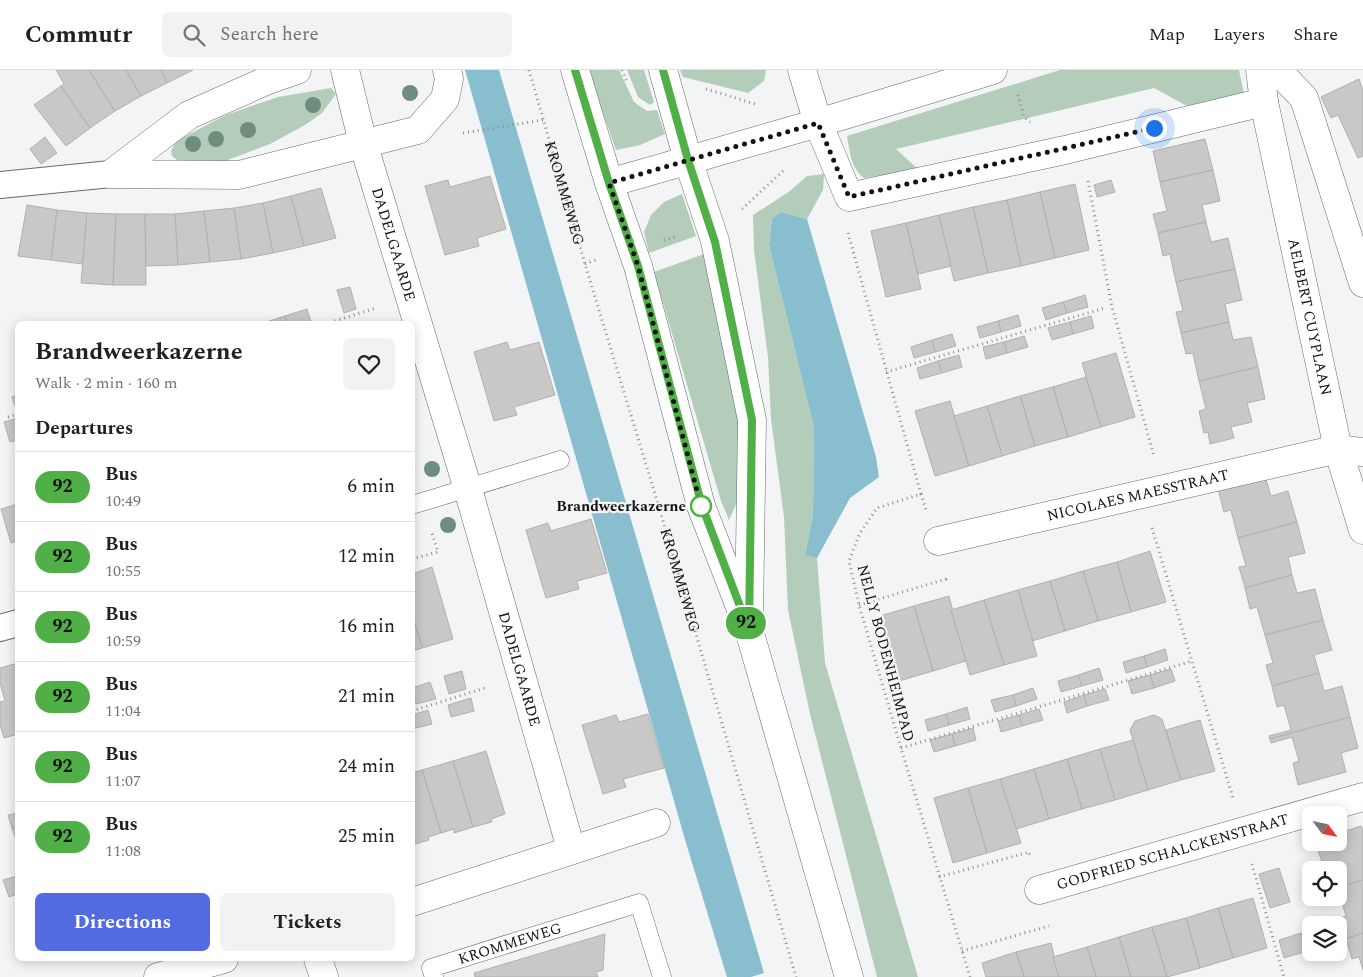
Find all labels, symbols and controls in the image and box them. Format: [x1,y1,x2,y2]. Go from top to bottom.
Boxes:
search box [162,12,512,57]
text: Commutr [25,17,132,53]
text: Search here [220,20,319,49]
icon: search [180,21,208,49]
text: Map [1149,21,1185,48]
text: Layers [1213,21,1265,48]
text: Share [1293,21,1338,48]
your location [1142,116,1167,141]
street label: KROMMEWEG [538,138,590,248]
street label: DADELGAARDE [365,185,421,304]
street label: AELBERT CUYPLAAN [1281,236,1337,398]
text: Brandweerkazerne [35,334,243,370]
button: heart [343,338,395,390]
text: Walk · 2 min · 160 m [35,371,178,395]
text: Departures [35,414,133,443]
text: Bus [105,460,138,489]
street label: NICOLAES MAESSTRAAT [1045,463,1231,528]
text: 6 min [347,472,395,501]
text: 92 [52,473,73,500]
text: 10:49 [105,489,141,513]
place label: Brandweerkazerne [556,495,686,518]
marker: Brandweerkazerne [690,495,712,517]
street label: KROMMEWEG [654,525,706,635]
text: Bus [105,530,138,559]
text: 12 min [338,542,395,571]
text: 92 [52,543,73,570]
text: 10:55 [105,559,141,583]
street label: NELLY BODENHEIMPAD [851,562,920,744]
text: Bus [105,600,138,629]
line badge: 92 [724,607,768,639]
street label: DADELGAARDE [492,609,546,729]
text: 92 [736,609,756,636]
text: 16 min [338,612,395,641]
text: 92 [52,613,73,640]
text: 10:59 [105,629,141,653]
text: Bus [105,670,138,699]
text: 21 min [338,682,395,711]
text: 92 [52,683,73,710]
text: 11:04 [105,699,141,723]
text: Bus [105,740,138,769]
text: 24 min [338,752,395,781]
text: 92 [52,753,73,780]
text: 11:07 [105,769,141,793]
north arrow [1302,806,1348,851]
map controls [1302,806,1347,961]
street label: GODFRIED SCHALCKENSTRAAT [1054,808,1292,896]
text: Bus [105,810,138,839]
text: 25 min [338,822,395,851]
text: 92 [52,823,73,850]
text: 11:08 [105,839,141,863]
button: locate [1302,861,1347,906]
button: Directions [35,893,210,951]
button: Tickets [220,893,395,951]
button: layers [1302,916,1347,961]
street label: KROMMEWEG [455,917,565,971]

